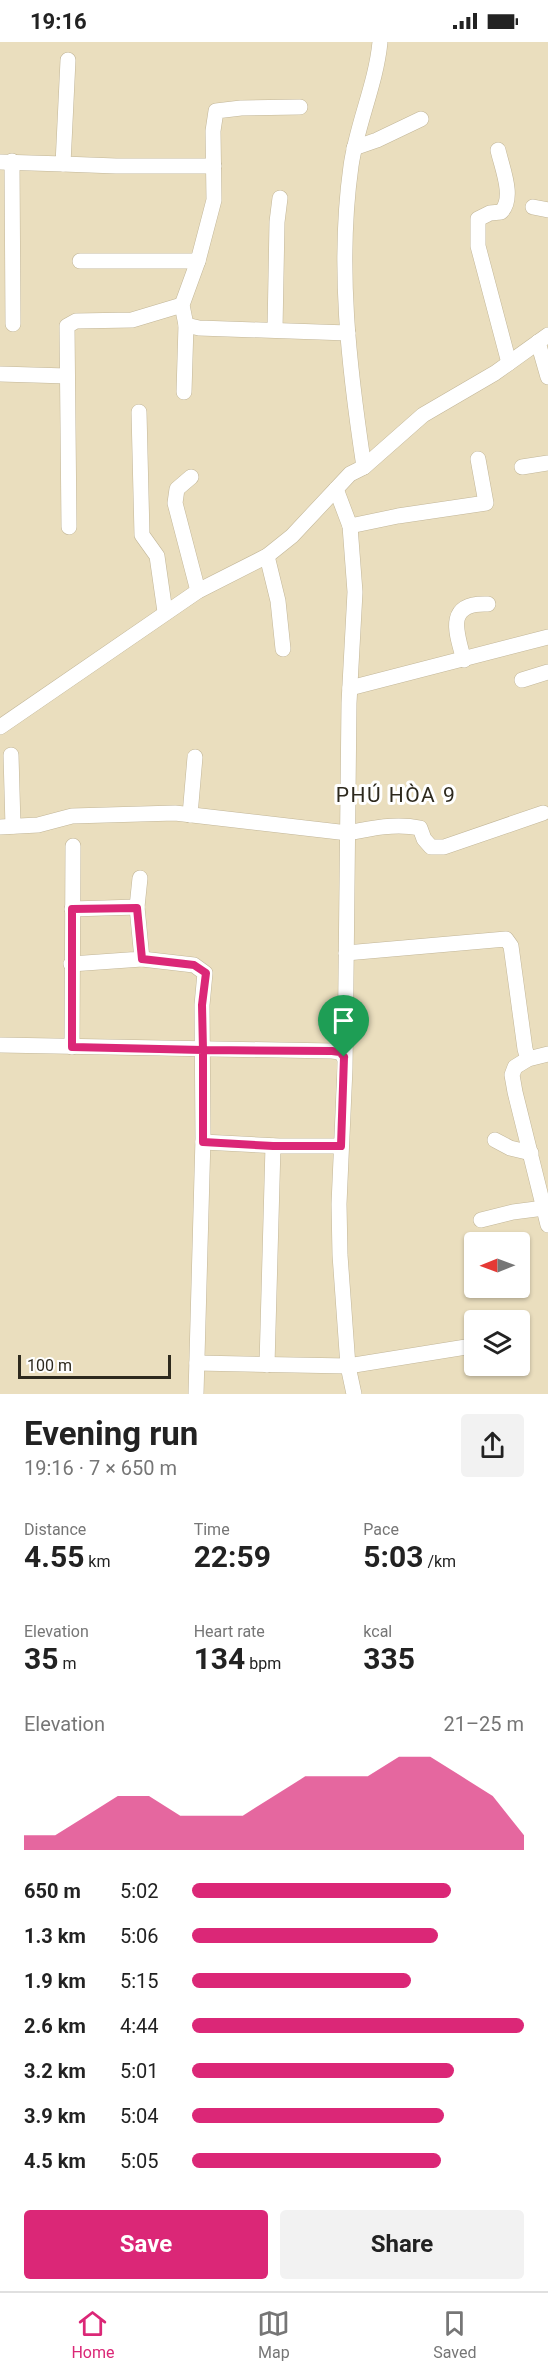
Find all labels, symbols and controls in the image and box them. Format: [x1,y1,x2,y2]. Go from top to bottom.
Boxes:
text: 19:16 [30,9,87,34]
district label: PHÚ HÒA 9 [336,783,456,807]
pin [318,995,369,1057]
icon: arrive [327,1004,360,1037]
north arrow [464,1232,530,1298]
map controls [464,1232,530,1376]
button: layers [464,1310,530,1376]
scale bar [18,1352,171,1380]
text: 100 m [27,1356,72,1375]
text: Evening run [24,1414,198,1453]
button: share [461,1414,524,1477]
text: 19:16 · 7 × 650 m [24,1456,177,1480]
text: Distance [24,1520,86,1539]
text: Time [194,1520,230,1539]
text: Pace [363,1520,399,1539]
text: 4.55 [24,1539,84,1574]
text: 22:59 [194,1539,271,1574]
text: 5:03 [363,1539,423,1574]
text: km [84,1552,110,1571]
text: /km [423,1552,456,1571]
text: Elevation [24,1622,89,1641]
text: Heart rate [194,1622,265,1641]
text: kcal [363,1622,392,1641]
text: 35 [24,1641,58,1676]
text: 134 [194,1641,245,1676]
text: 335 [363,1641,415,1676]
text: m [58,1654,76,1673]
text: bpm [245,1654,281,1673]
text: Elevation [24,1712,105,1736]
text: 21–25 m [443,1712,524,1736]
text: 650 m [24,1879,81,1903]
text: 5:02 [120,1879,159,1903]
text: 1.3 km [24,1924,86,1948]
text: 5:06 [120,1924,159,1948]
text: 1.9 km [24,1969,86,1993]
text: 5:15 [120,1969,159,1993]
text: 2.6 km [24,2014,86,2038]
text: 4:44 [120,2014,159,2038]
text: 3.2 km [24,2059,86,2083]
text: 5:01 [120,2059,159,2083]
text: 3.9 km [24,2104,86,2128]
text: 5:04 [120,2104,159,2128]
text: 4.5 km [24,2149,86,2173]
text: 5:05 [120,2149,159,2173]
button: Save [24,2210,268,2279]
button: Share [280,2210,524,2279]
tab: Home [71,2307,115,2362]
tab: Map [257,2307,290,2362]
tab: Saved [433,2307,477,2362]

